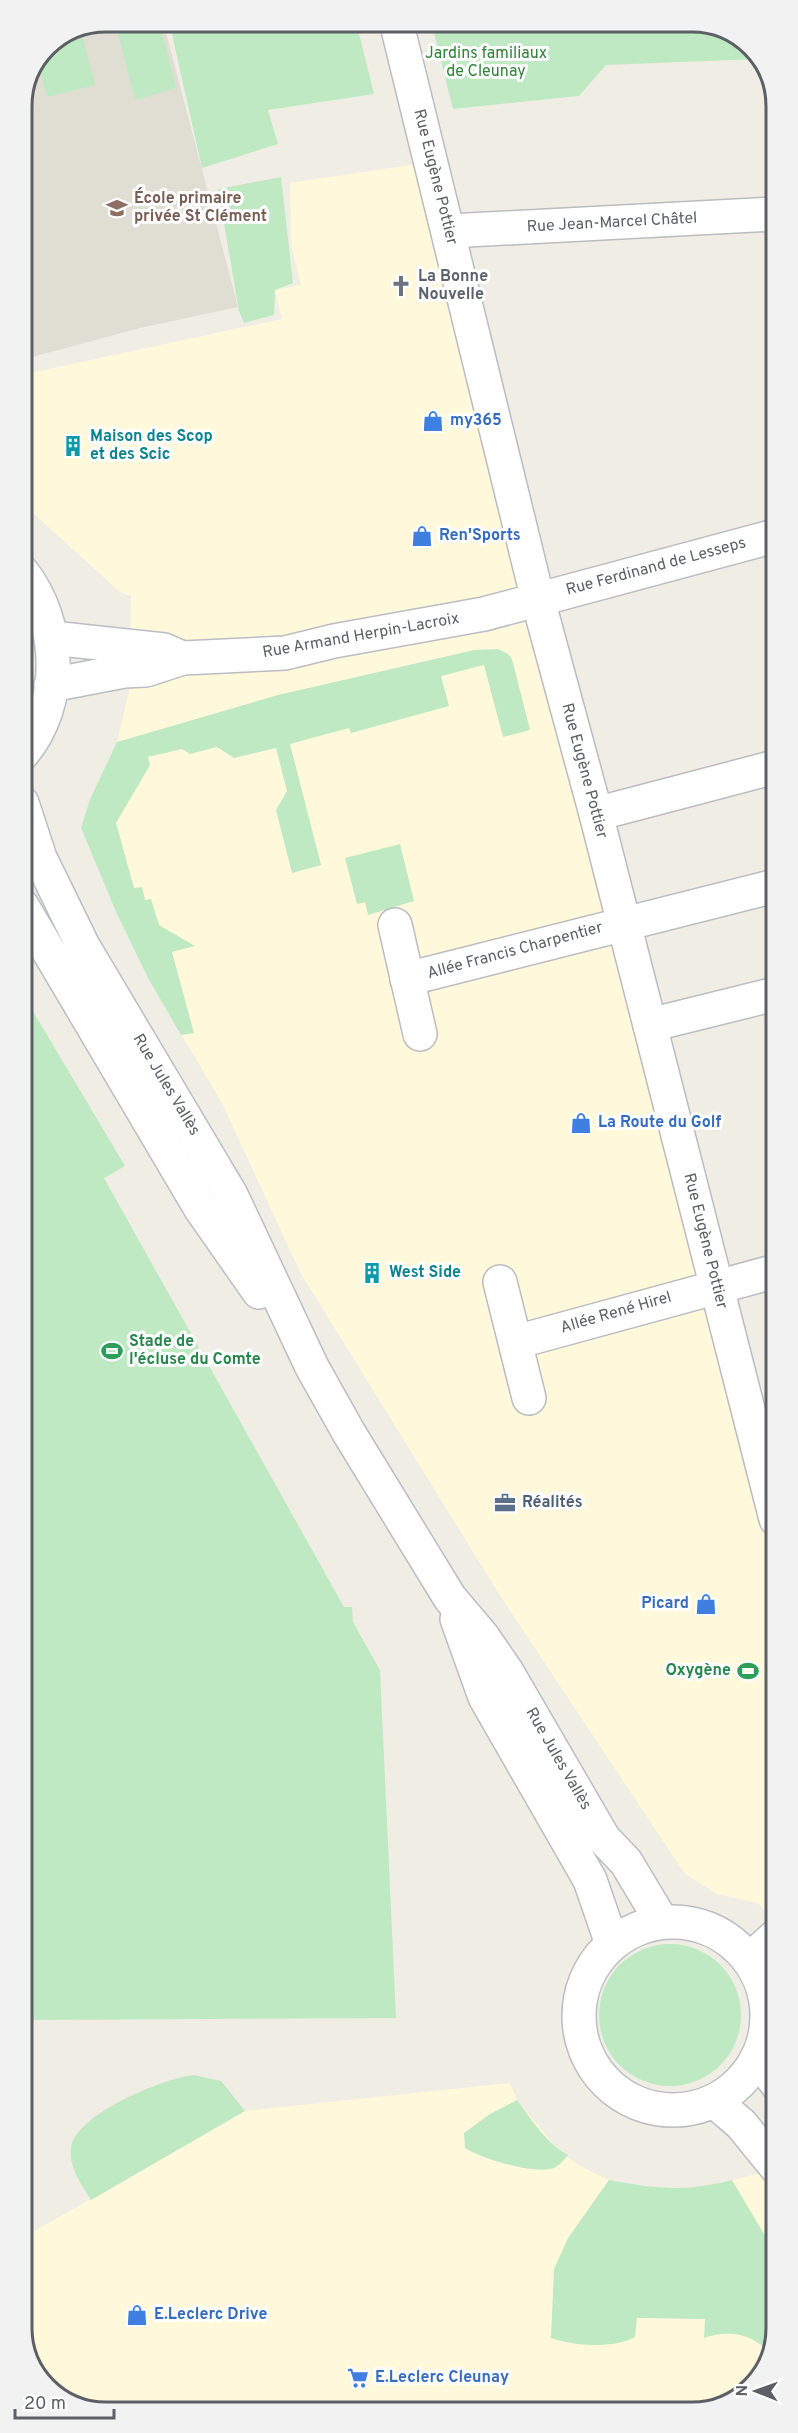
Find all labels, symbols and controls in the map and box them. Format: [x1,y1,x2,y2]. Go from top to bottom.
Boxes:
park label: Jardins familiaux de Cleunay [425,44,547,82]
street label: Rue Eugène Pottier [408,107,462,247]
place label: École primaire privée St Clément [134,187,267,227]
school or university icon: École primaire privée St Clément [105,196,129,220]
street label: Rue Jean-Marcel Châtel [526,209,698,237]
place label: La Bonne Nouvelle [418,267,488,305]
church icon: La Bonne Nouvelle [389,274,413,298]
shop icon: my365 [421,409,445,433]
place label: my365 [450,411,502,431]
place label: Maison des Scop et des Scic [90,427,213,465]
building icon: Maison des Scop et des Scic [61,434,85,458]
shop icon: Ren'Sports [410,524,434,548]
place label: Ren'Sports [439,526,521,546]
street label: Rue Ferdinand de Lesseps [564,533,748,601]
street label: Rue Armand Herpin-Lacroix [261,609,461,663]
street label: Rue Eugène Pottier [556,701,612,841]
street label: Allée Francis Charpentier [425,918,605,984]
street label: Rue Jules Vallès [128,1031,204,1139]
shop icon: La Route du Golf [569,1111,593,1135]
place label: La Route du Golf [598,1113,721,1133]
street label: Rue Eugène Pottier [678,1171,732,1311]
building icon: West Side [360,1261,384,1285]
place label: West Side [389,1263,461,1283]
street label: Allée René Hirel [558,1288,674,1338]
place label: Stade de l'écluse du Comte [129,1332,261,1370]
sports icon: Stade de l'écluse du Comte [100,1339,124,1363]
office icon: Réalités [493,1491,517,1515]
place label: Réalités [522,1493,583,1513]
shop icon: Picard [694,1592,718,1616]
place label: Picard [641,1594,689,1614]
sports icon: Oxygène [736,1659,760,1683]
place label: Oxygène [665,1661,731,1681]
street label: Rue Jules Vallès [521,1704,595,1814]
shop icon: E.Leclerc Drive [125,2303,149,2327]
place label: E.Leclerc Drive [154,2305,268,2325]
north arrow [726,2361,786,2421]
supermarket icon: E.Leclerc Cleunay [346,2366,370,2390]
place label: E.Leclerc Cleunay [375,2368,509,2388]
scale bar [15,2382,114,2420]
text: N [733,2385,753,2397]
text: 20 m [24,2393,66,2416]

